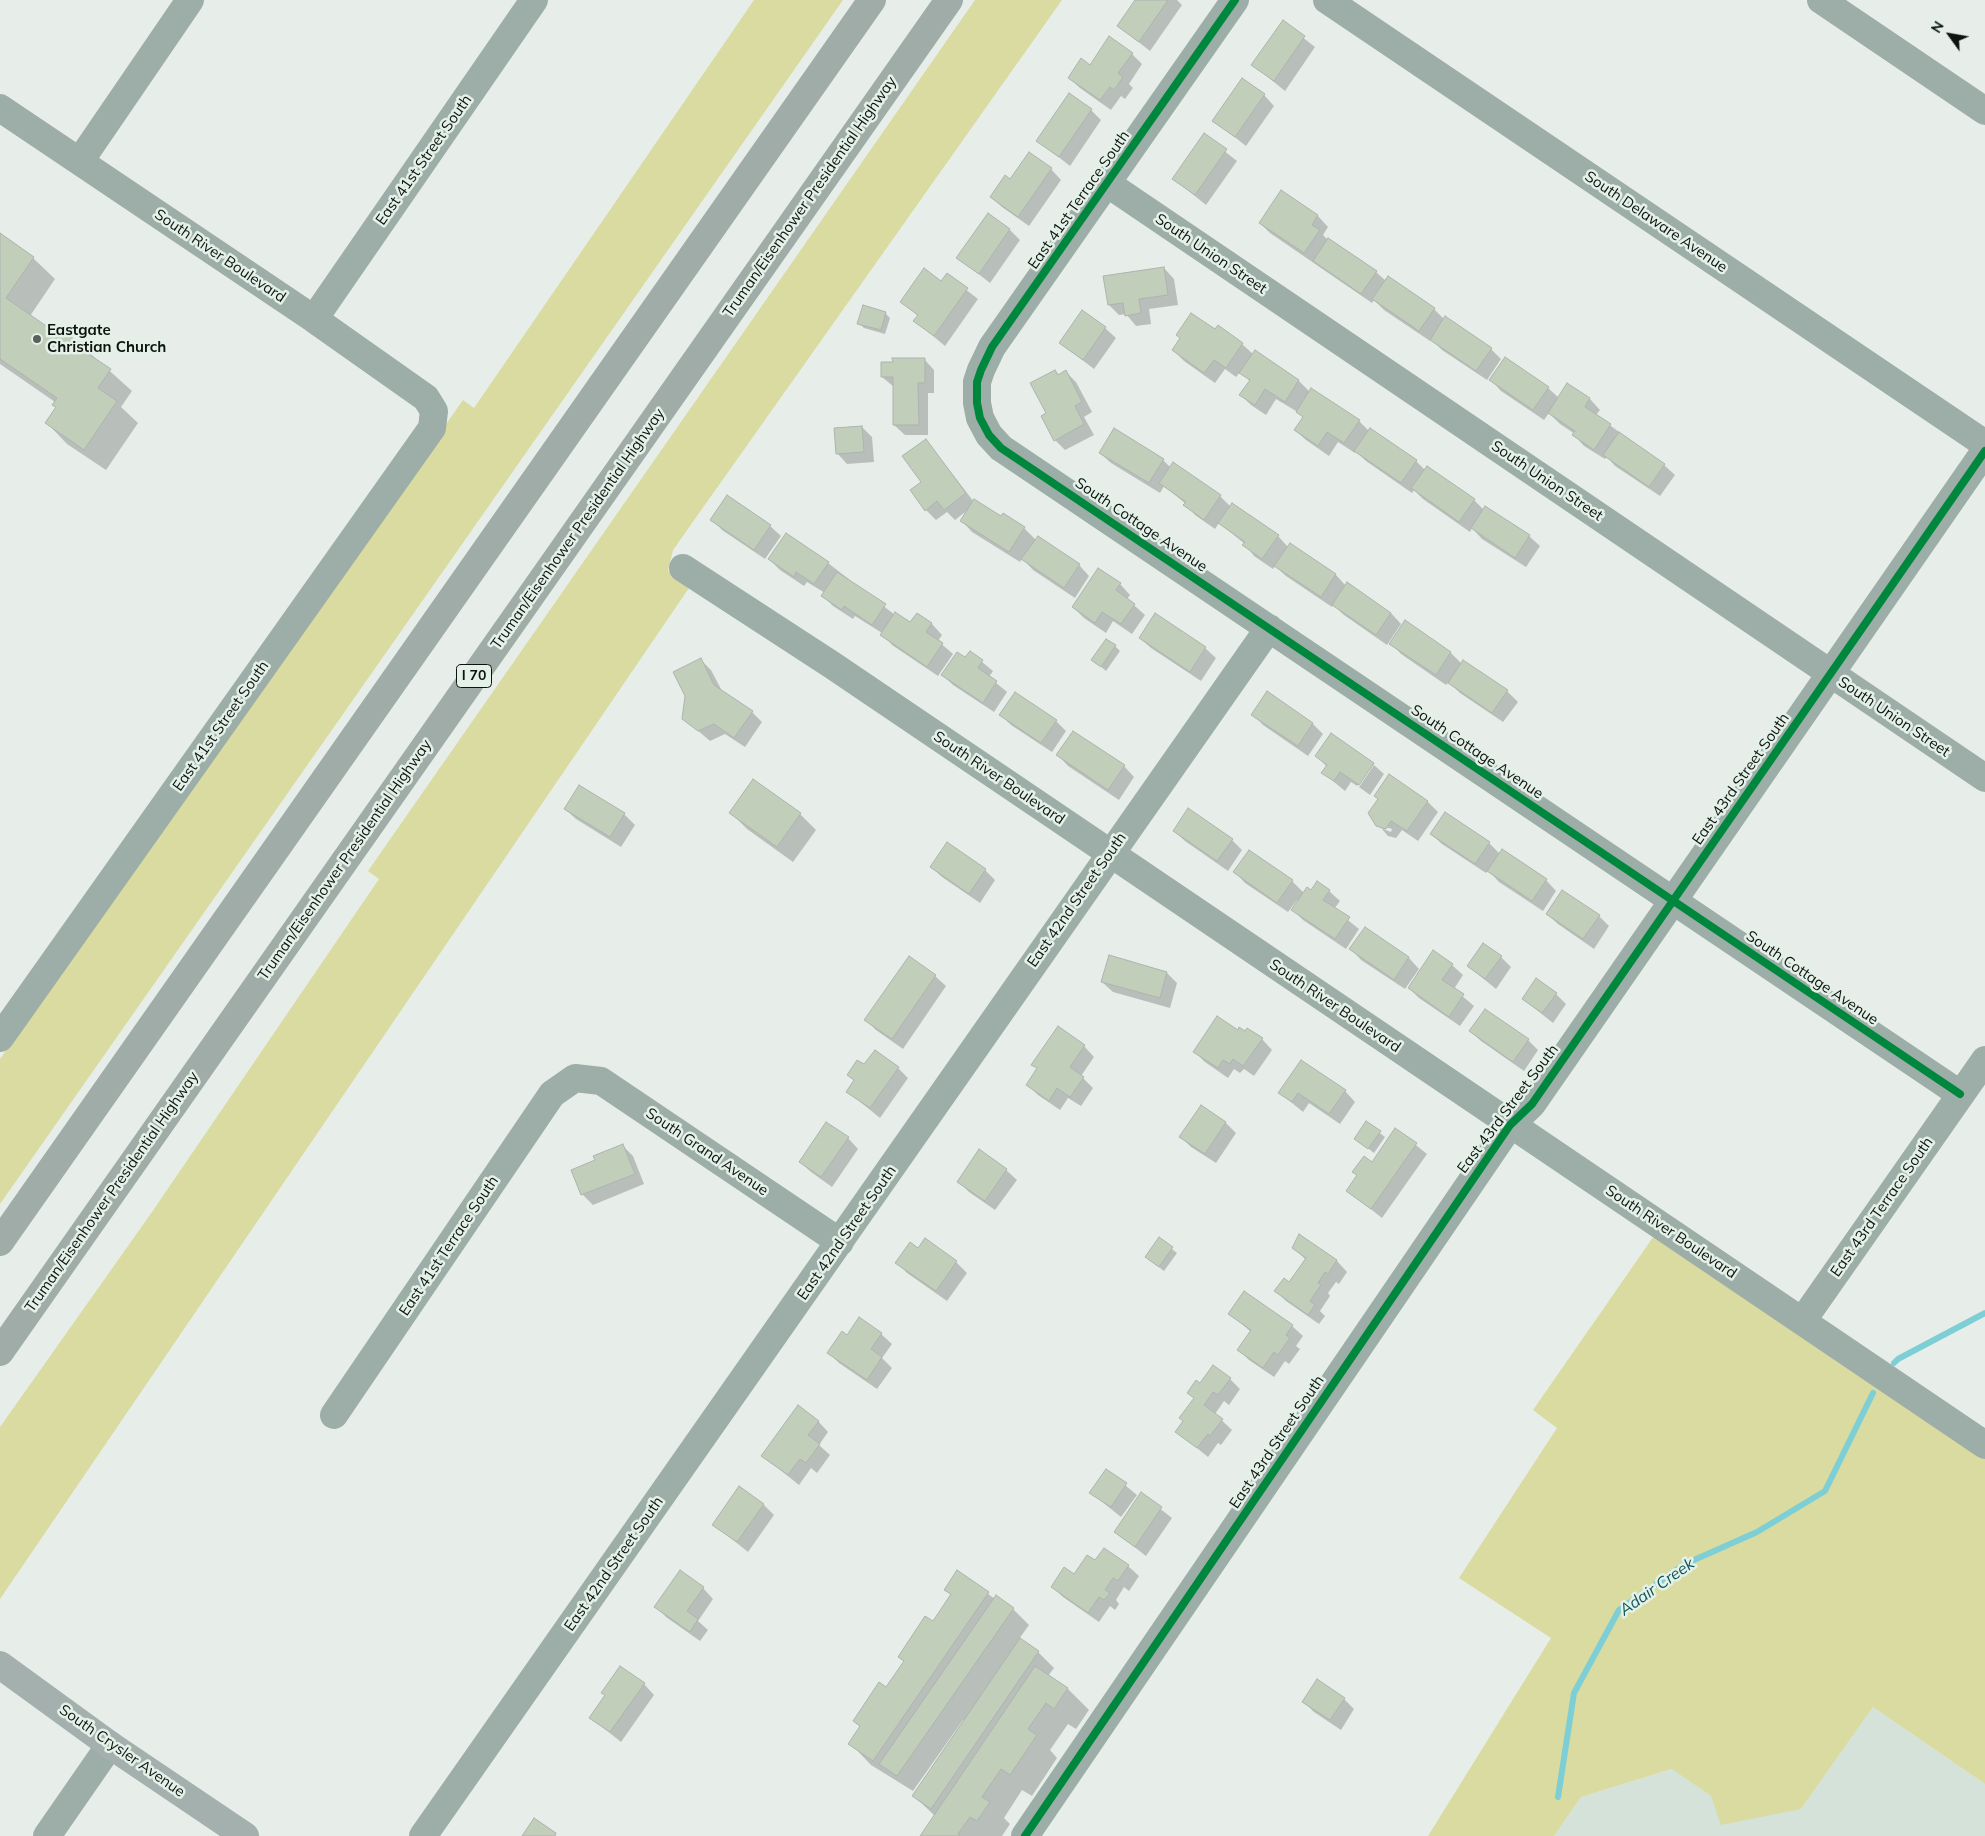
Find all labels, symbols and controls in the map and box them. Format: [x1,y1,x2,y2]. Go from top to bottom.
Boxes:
north arrow [1925,10,1975,60]
text: N [1927,18,1948,36]
street label: Truman/Eisenhower Presidential Highway [720,73,900,321]
street label: East 41st Street South [372,91,476,229]
street label: East 41st Terrace South [1024,127,1134,273]
street label: South Delaware Avenue [1581,168,1731,276]
street label: South River Boulevard [151,205,289,307]
street label: South Union Street [1152,210,1270,298]
place label: Eastgate Christian Church [47,321,166,356]
marker: Eastgate Christian Church [31,333,43,345]
street label: Truman/Eisenhower Presidential Highway [488,405,668,653]
street label: South Union Street [1488,437,1606,525]
street label: South Cottage Avenue [1072,474,1210,576]
street label: East 41st Street South [169,657,273,795]
road number: I 70 [456,664,492,688]
street label: South Union Street [1835,673,1953,761]
street label: South Cottage Avenue [1408,701,1546,803]
street label: East 43rd Street South [1689,710,1793,848]
street label: South River Boulevard [930,727,1068,829]
street label: Truman/Eisenhower Presidential Highway [255,736,435,984]
street label: East 42nd Street South [1024,829,1130,971]
street label: South Cottage Avenue [1743,927,1881,1029]
street label: South River Boulevard [1266,955,1404,1057]
street label: East 43rd Street South [1454,1041,1562,1177]
street label: Truman/Eisenhower Presidential Highway [22,1068,202,1316]
street label: South Grand Avenue [642,1104,772,1200]
street label: East 43rd Terrace South [1827,1134,1937,1280]
street label: East 42nd Street South [794,1162,900,1304]
street label: East 41st Terrace South [396,1173,502,1319]
street label: South River Boulevard [1602,1181,1740,1283]
street label: East 43rd Street South [1226,1372,1328,1512]
street label: East 42nd Street South [561,1493,667,1635]
water label: Adair Creek [1616,1554,1698,1620]
street label: South Crysler Avenue [56,1701,188,1801]

